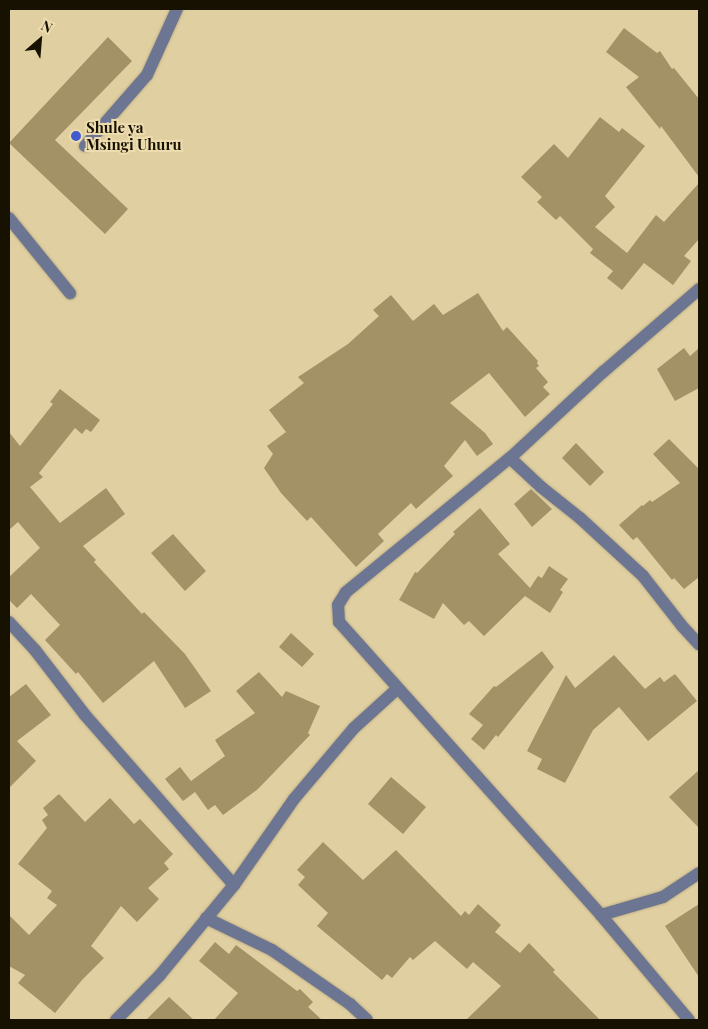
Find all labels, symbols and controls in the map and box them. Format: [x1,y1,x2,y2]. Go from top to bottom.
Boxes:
north arrow [15,15,65,65]
text: N [38,15,56,37]
place label: Shule ya Msingi Uhuru [86,118,182,153]
marker: Shule ya Msingi Uhuru [70,130,82,142]

